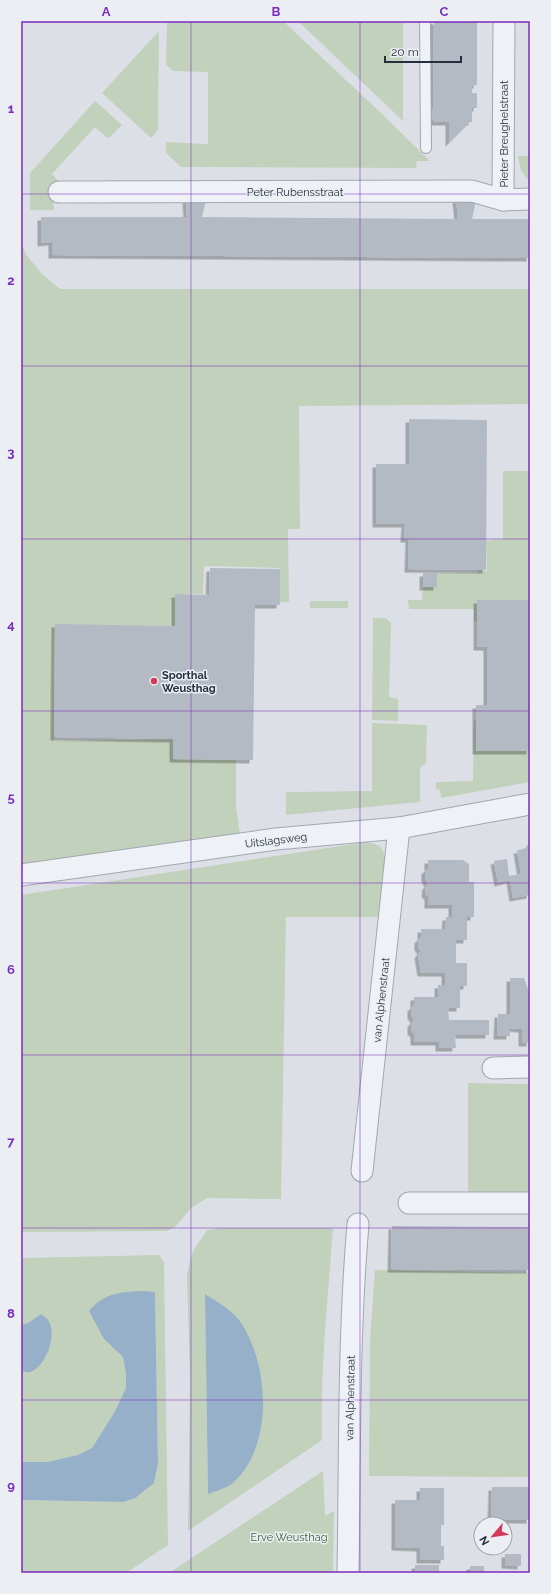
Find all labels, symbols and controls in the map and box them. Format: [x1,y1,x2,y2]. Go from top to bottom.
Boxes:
text: A [102,4,111,19]
text: B [272,4,281,19]
text: C [440,4,449,19]
scale bar [385,38,461,64]
text: 20 m [391,45,419,59]
street label: Pieter Breughelstraat [498,80,511,188]
text: 1 [8,101,15,116]
street label: Peter Rubensstraat [247,186,344,199]
text: 2 [7,273,15,288]
text: 3 [7,445,15,460]
text: 4 [7,617,15,632]
place label: Sporthal Weusthag [162,669,216,695]
marker: Sporthal Weusthag [149,676,159,686]
text: 5 [7,790,15,805]
street label: Uitslagsweg [244,830,308,851]
street label: van Alphenstraat [371,957,392,1043]
text: 6 [7,962,15,977]
text: 7 [7,1134,15,1149]
text: 8 [7,1306,15,1321]
street label: van Alphenstraat [343,1355,358,1441]
text: 9 [7,1478,15,1493]
north arrow [473,1516,513,1556]
park label: Erve Weusthag [250,1531,328,1544]
text: N [477,1534,492,1547]

